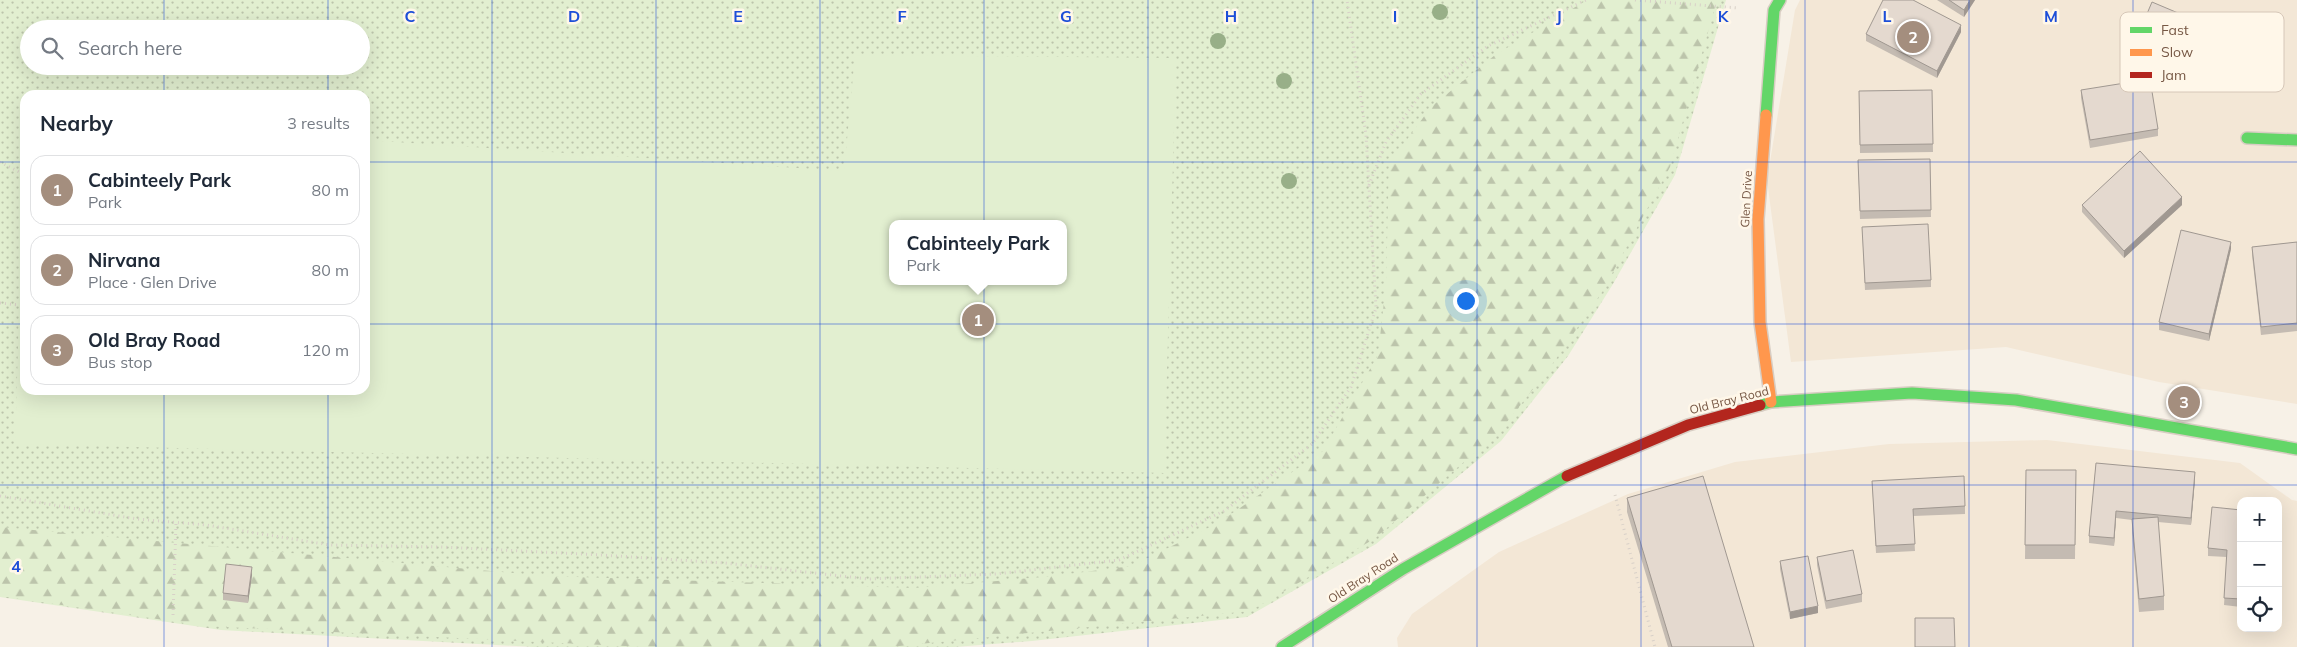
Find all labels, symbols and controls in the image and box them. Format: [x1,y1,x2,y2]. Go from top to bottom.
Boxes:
text: C [405,6,416,26]
text: D [568,6,580,26]
text: E [733,6,743,26]
text: F [897,6,907,26]
text: G [1060,6,1072,26]
text: H [1225,6,1237,26]
text: I [1393,6,1397,26]
text: J [1556,6,1562,26]
text: K [1718,6,1730,26]
text: L [1883,6,1892,26]
text: M [2044,6,2058,26]
legend [2120,12,2284,92]
pin: 2 [1897,18,1929,56]
search box [20,20,370,75]
text: Fast [2161,21,2189,39]
icon: search [38,34,66,62]
text: Search here [78,36,182,60]
text: Slow [2161,43,2193,61]
text: Jam [2161,66,2186,84]
text: Nearby [40,110,113,136]
text: 3 results [287,113,350,133]
text: Cabinteely Park [88,168,231,192]
street label: Glen Drive [1737,170,1755,228]
text: 1 [52,180,62,200]
text: 80 m [312,180,349,200]
text: Park [88,192,122,212]
popup [889,220,1067,285]
text: Cabinteely Park [906,231,1050,255]
text: Nirvana [88,248,161,272]
text: Park [906,255,940,275]
text: 2 [52,260,62,280]
text: 80 m [312,260,349,280]
text: Place · Glen Drive [88,272,217,292]
your location [1453,288,1479,314]
pin: 1 [962,301,994,339]
text: Old Bray Road [88,328,221,352]
text: 3 [52,340,62,360]
text: 120 m [302,340,349,360]
text: Bus stop [88,352,152,372]
street label: Old Bray Road [1688,383,1770,417]
pin: 3 [2168,383,2200,421]
map controls [2237,497,2282,632]
button: + [2237,497,2282,542]
button: − [2237,542,2282,587]
street label: Old Bray Road [1325,550,1401,606]
text: 4 [11,556,21,576]
button: locate [2237,587,2282,632]

